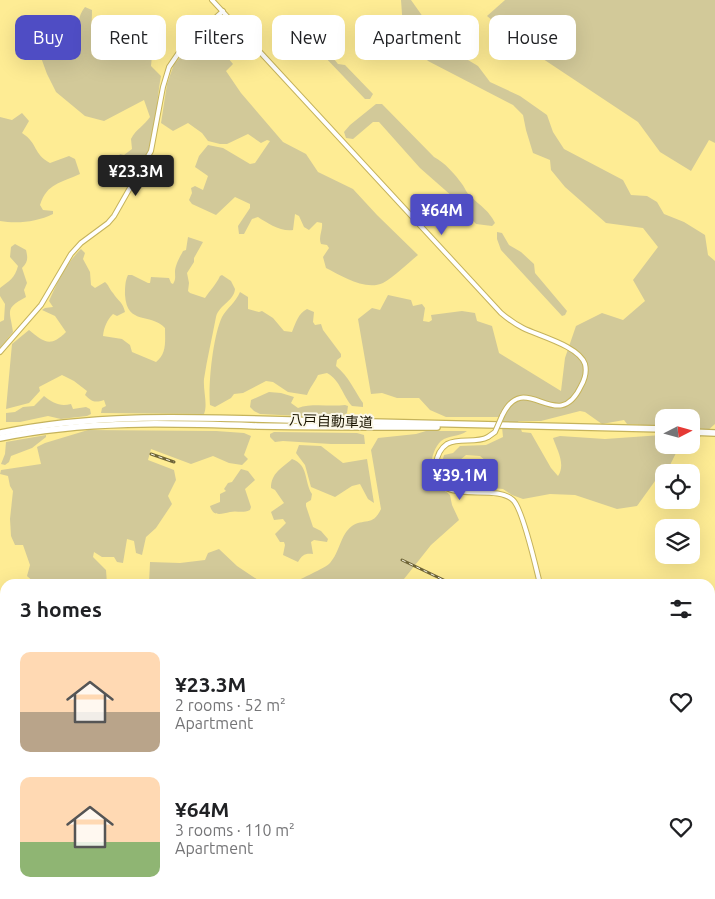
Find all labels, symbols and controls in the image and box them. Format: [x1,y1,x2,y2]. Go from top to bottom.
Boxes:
chip: Buy [15,15,81,60]
chip: Rent [91,15,166,60]
chip: Filters [176,15,262,60]
chip: New [272,15,345,60]
chip: Apartment [355,15,479,60]
chip: House [489,15,576,60]
pin: ¥23.3M [95,154,177,197]
text: ¥23.3M [109,162,163,180]
pin: ¥64M [412,194,472,236]
text: ¥64M [421,201,463,219]
north arrow [655,409,700,454]
map controls [655,409,700,564]
street label: 八戸自動車道 [289,412,373,430]
pin: ¥39.1M [419,458,501,501]
button: locate [655,464,700,509]
text: ¥39.1M [433,466,487,484]
button: layers [655,519,700,564]
icon: filters [667,595,695,623]
text: 3 homes [20,597,102,621]
icon: home [60,672,120,732]
text: ¥23.3M [175,672,246,696]
icon: heart [667,688,695,716]
text: 2 rooms · 52 m² [175,696,286,714]
text: Apartment [175,714,253,732]
icon: home [60,797,120,857]
text: ¥64M [175,797,229,821]
icon: heart [667,813,695,841]
text: 3 rooms · 110 m² [175,821,295,839]
text: Apartment [175,839,253,857]

